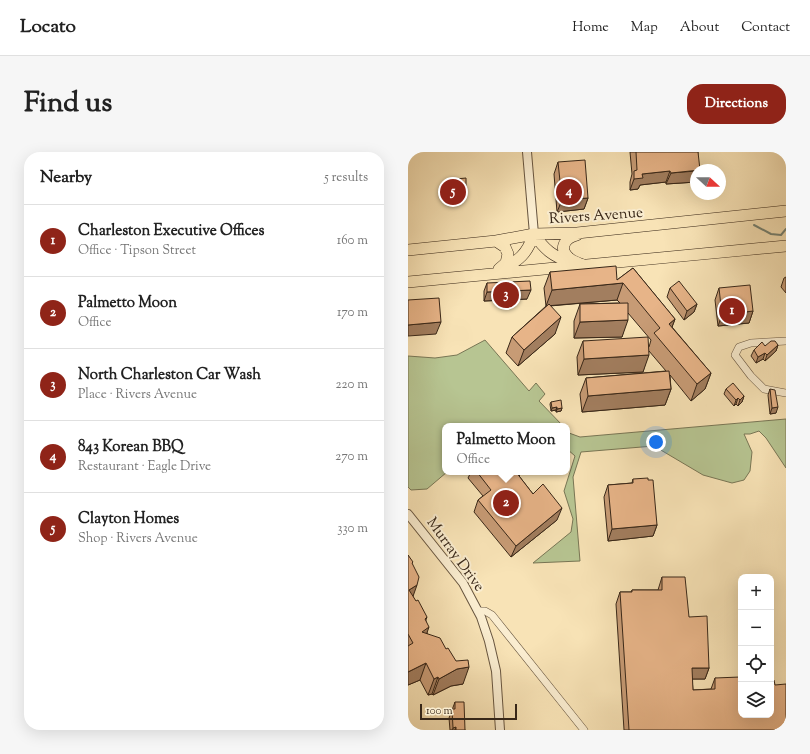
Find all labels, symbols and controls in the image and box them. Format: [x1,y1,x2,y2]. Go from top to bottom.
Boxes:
text: Locato [20,14,76,41]
text: Home [572,18,609,38]
text: Map [631,18,658,38]
text: About [680,18,719,38]
text: Contact [741,18,790,38]
text: Find us [24,84,112,124]
button: Directions [687,84,786,124]
north arrow [690,164,726,200]
text: Nearby [40,166,92,190]
text: 5 results [324,169,368,187]
pin: 5 [440,177,466,207]
pin: 4 [556,177,582,207]
street label: Rivers Avenue [548,203,644,230]
text: Charleston Executive Offices [78,221,264,242]
text: 1 [51,232,55,250]
text: 160 m [337,232,368,250]
text: Office · Tipson Street [78,242,196,260]
pin: 3 [493,280,519,310]
text: Palmetto Moon [78,293,177,314]
pin: 1 [719,296,745,326]
text: 2 [50,304,56,322]
text: 170 m [337,304,368,322]
text: Office [78,314,111,332]
text: North Charleston Car Wash [78,365,261,386]
text: 3 [50,376,56,394]
text: 220 m [335,376,368,394]
text: Place · Rivers Avenue [78,386,197,404]
popup [442,423,570,475]
text: Palmetto Moon [456,430,556,451]
your location [646,432,666,452]
text: 843 Korean BBQ [78,437,184,458]
text: 4 [50,448,56,466]
text: 270 m [335,448,368,466]
text: Office [456,451,490,469]
text: Restaurant · Eagle Drive [78,458,211,476]
pin: 2 [493,488,519,518]
text: Clayton Homes [78,509,179,530]
street label: Murray Drive [421,514,489,596]
text: 5 [51,520,55,538]
text: 330 m [337,520,368,538]
text: Shop · Rivers Avenue [78,530,198,548]
map controls [738,574,774,718]
button: + [738,574,774,610]
button: − [738,610,774,646]
button: locate [738,646,774,682]
button: layers [738,682,774,718]
scale bar [420,702,517,721]
text: 100 m [426,703,453,719]

